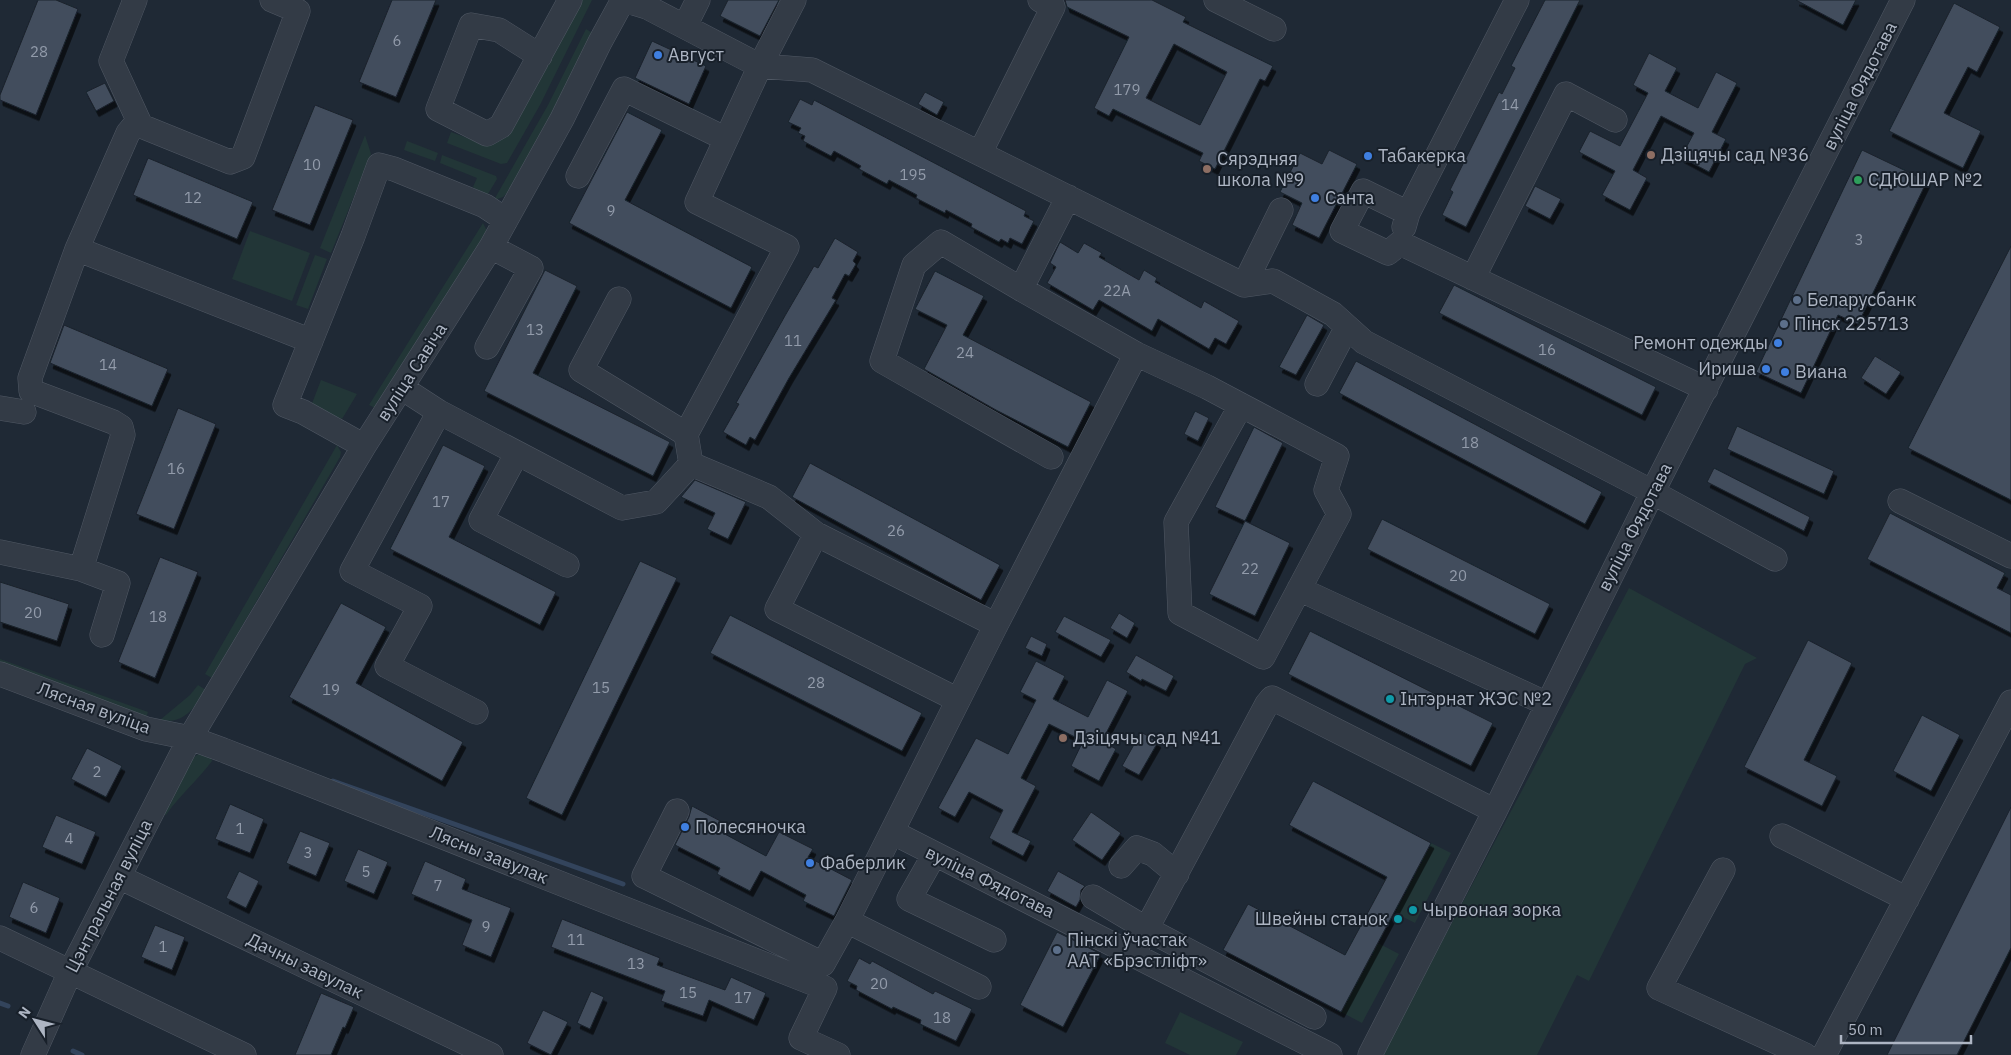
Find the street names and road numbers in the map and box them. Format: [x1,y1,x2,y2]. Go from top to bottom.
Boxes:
street label: вуліца Фядотава [1817,17,1902,154]
street label: вуліца Савіча [371,318,452,425]
street label: вуліца Фядотава [1592,458,1677,595]
street label: Лясная вуліца [34,676,154,739]
street label: Цэнтральная вуліца [60,815,157,976]
street label: Лясны завулак [427,820,552,889]
street label: вуліца Фядотава [922,840,1059,923]
street label: Дачны завулак [243,927,367,1004]

